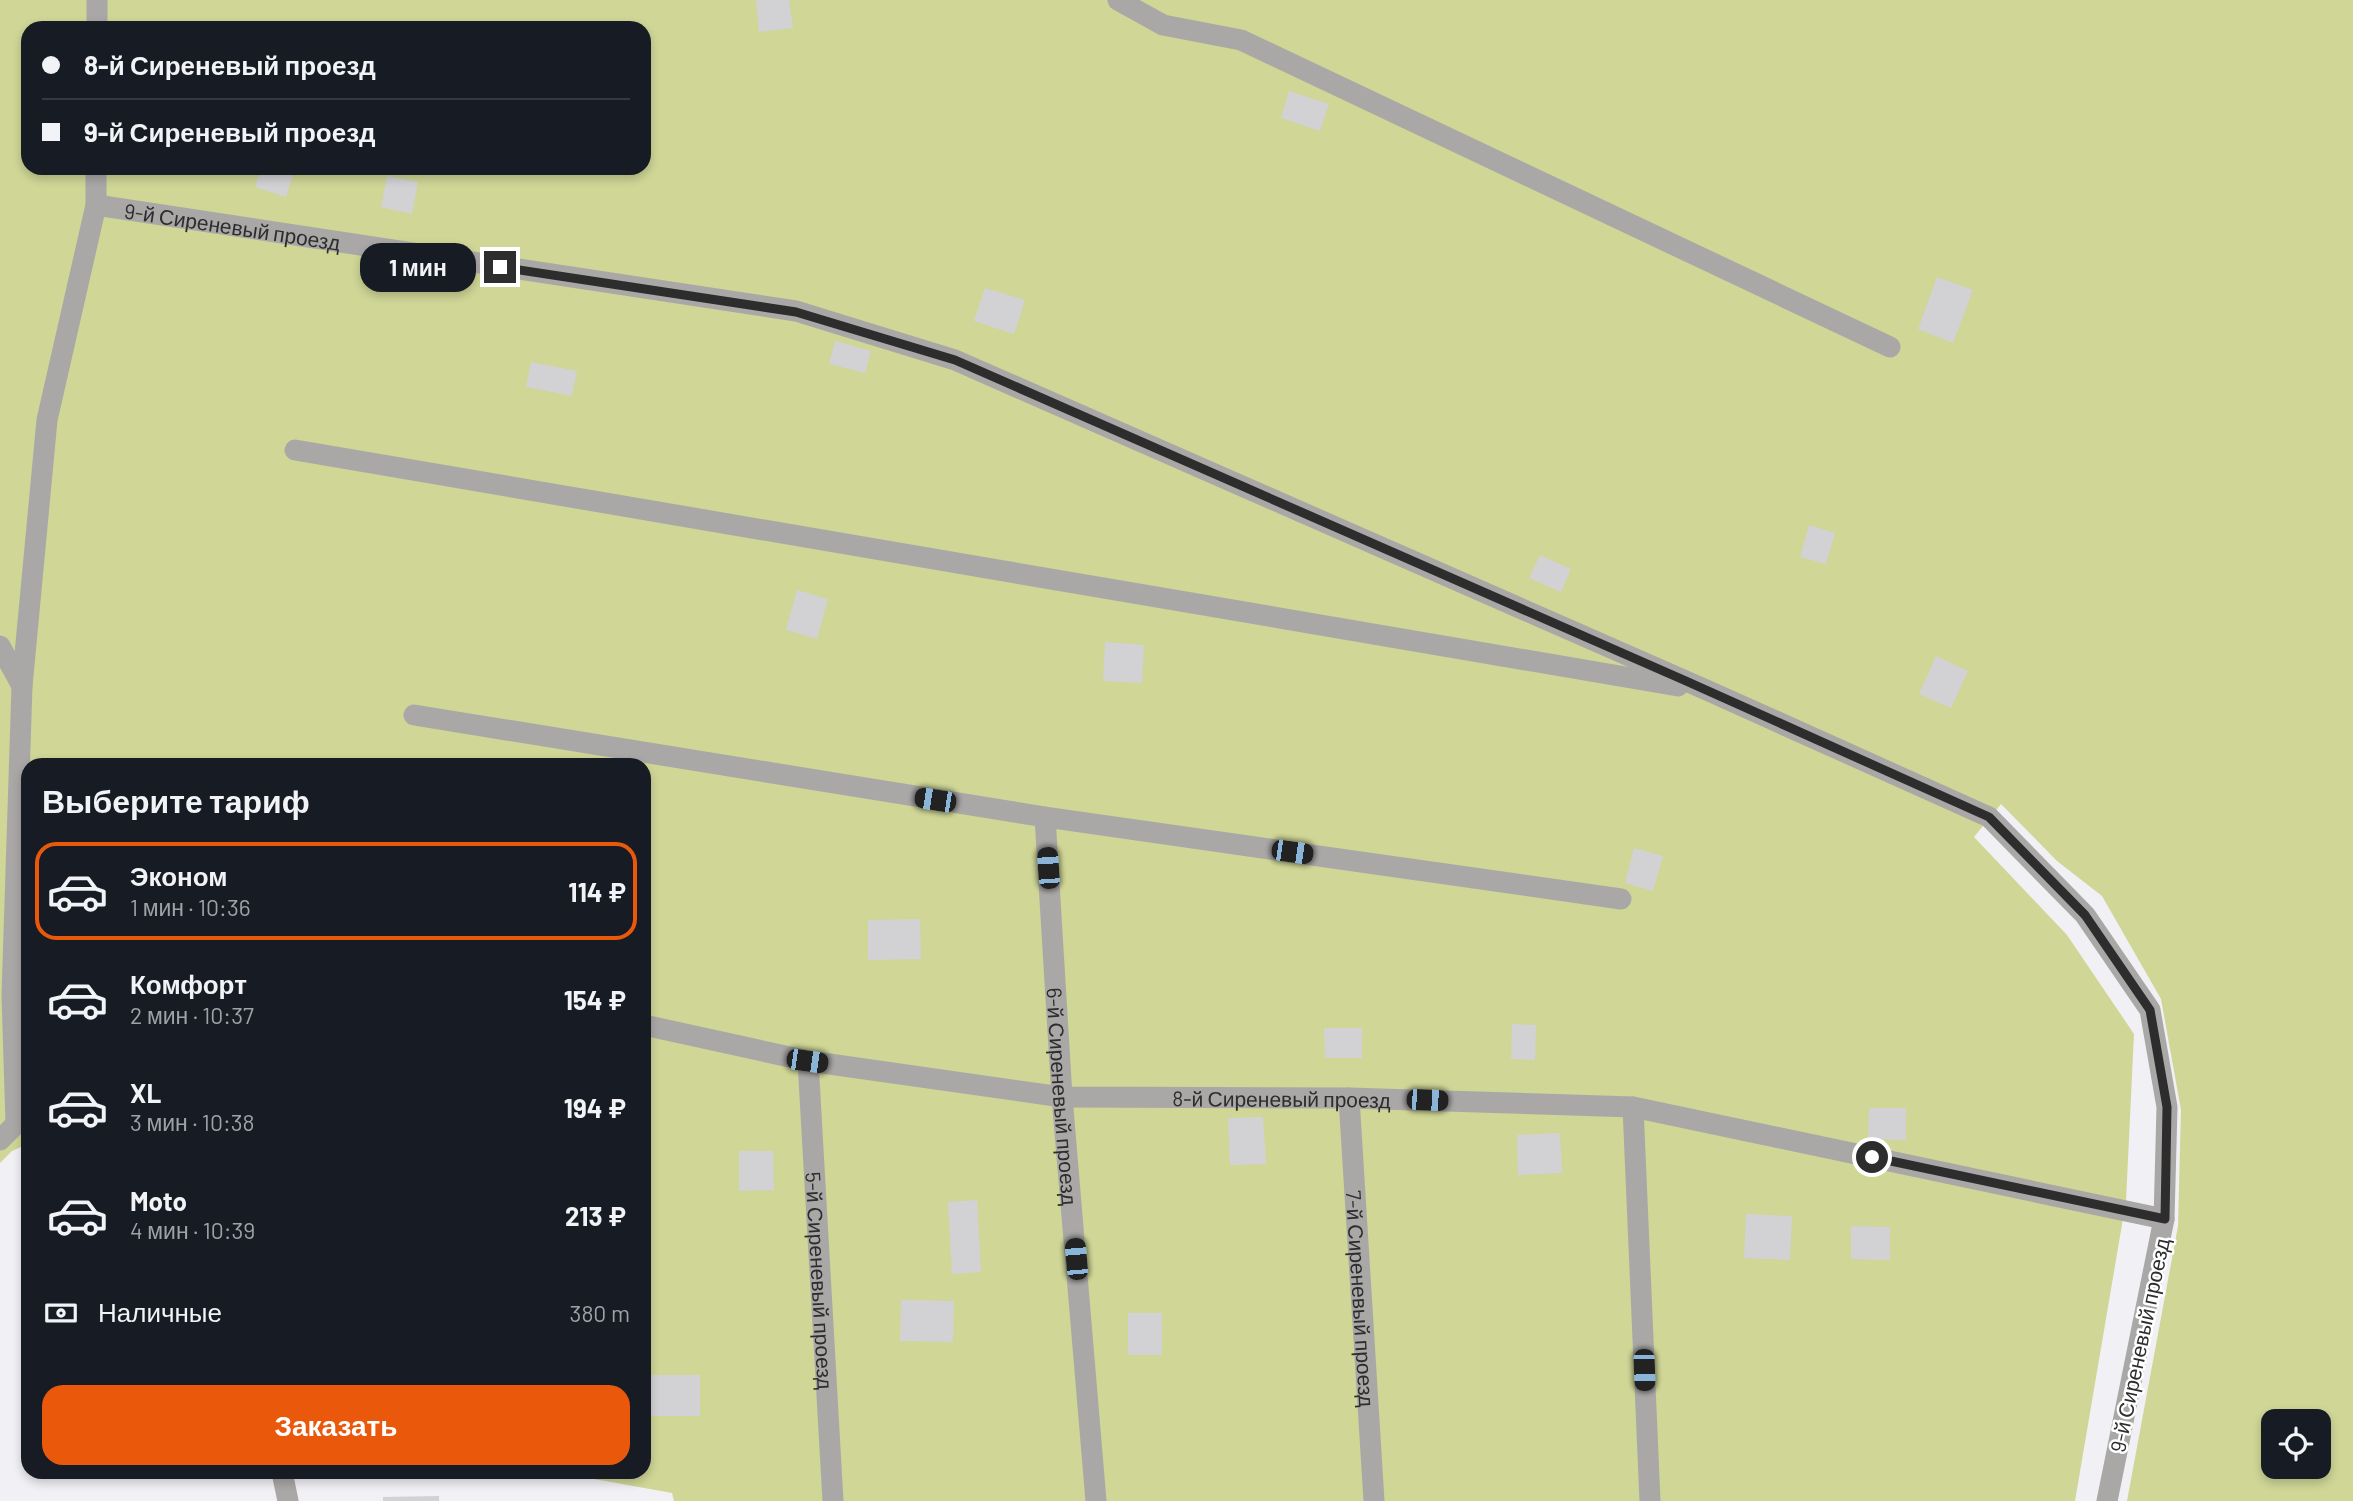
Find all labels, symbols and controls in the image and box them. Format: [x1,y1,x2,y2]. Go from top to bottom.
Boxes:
text: 8-й Сиреневый проезд [84,49,376,80]
text: 9-й Сиреневый проезд [84,116,376,147]
street label: 9-й Сиреневый проезд [123,197,342,254]
callout: 1 мин [360,243,476,292]
route end [484,251,516,283]
text: 1 мин [389,253,447,281]
text: Выберите тариф [42,781,310,819]
car [913,786,958,814]
car [1270,839,1315,865]
car [1037,846,1060,890]
icon: car [46,860,109,923]
text: Эконом [130,860,228,891]
text: 114 ₽ [568,876,626,907]
text: 1 мин · 10:36 [130,893,251,921]
icon: car [46,968,109,1031]
text: Комфорт [130,968,247,999]
text: 154 ₽ [564,984,626,1015]
street label: 6-й Сиреневый проезд [1043,987,1084,1206]
text: 2 мин · 10:37 [130,1001,254,1029]
car [785,1048,830,1074]
icon: car [46,1076,109,1139]
text: XL [130,1077,161,1108]
street label: 8-й Сиреневый проезд [1172,1085,1391,1112]
car [1406,1089,1449,1111]
text: 194 ₽ [564,1092,626,1123]
text: 3 мин · 10:38 [130,1108,255,1136]
route start [1856,1141,1888,1173]
street label: 5-й Сиреневый проезд [802,1171,839,1390]
icon: car [46,1184,109,1247]
text: Moto [130,1185,187,1216]
street label: 7-й Сиреневый проезд [1342,1189,1381,1408]
text: 213 ₽ [565,1200,626,1231]
text: 4 мин · 10:39 [130,1216,255,1244]
street label: 9-й Сиреневый проезд [2104,1236,2174,1454]
car [1064,1237,1089,1281]
icon: cash [42,1294,80,1332]
text: Наличные [98,1296,222,1327]
text: 380 m [570,1299,630,1327]
car [1633,1349,1656,1391]
button: Заказать [42,1385,630,1465]
map controls [2261,1409,2331,1479]
button: locate [2261,1409,2331,1479]

